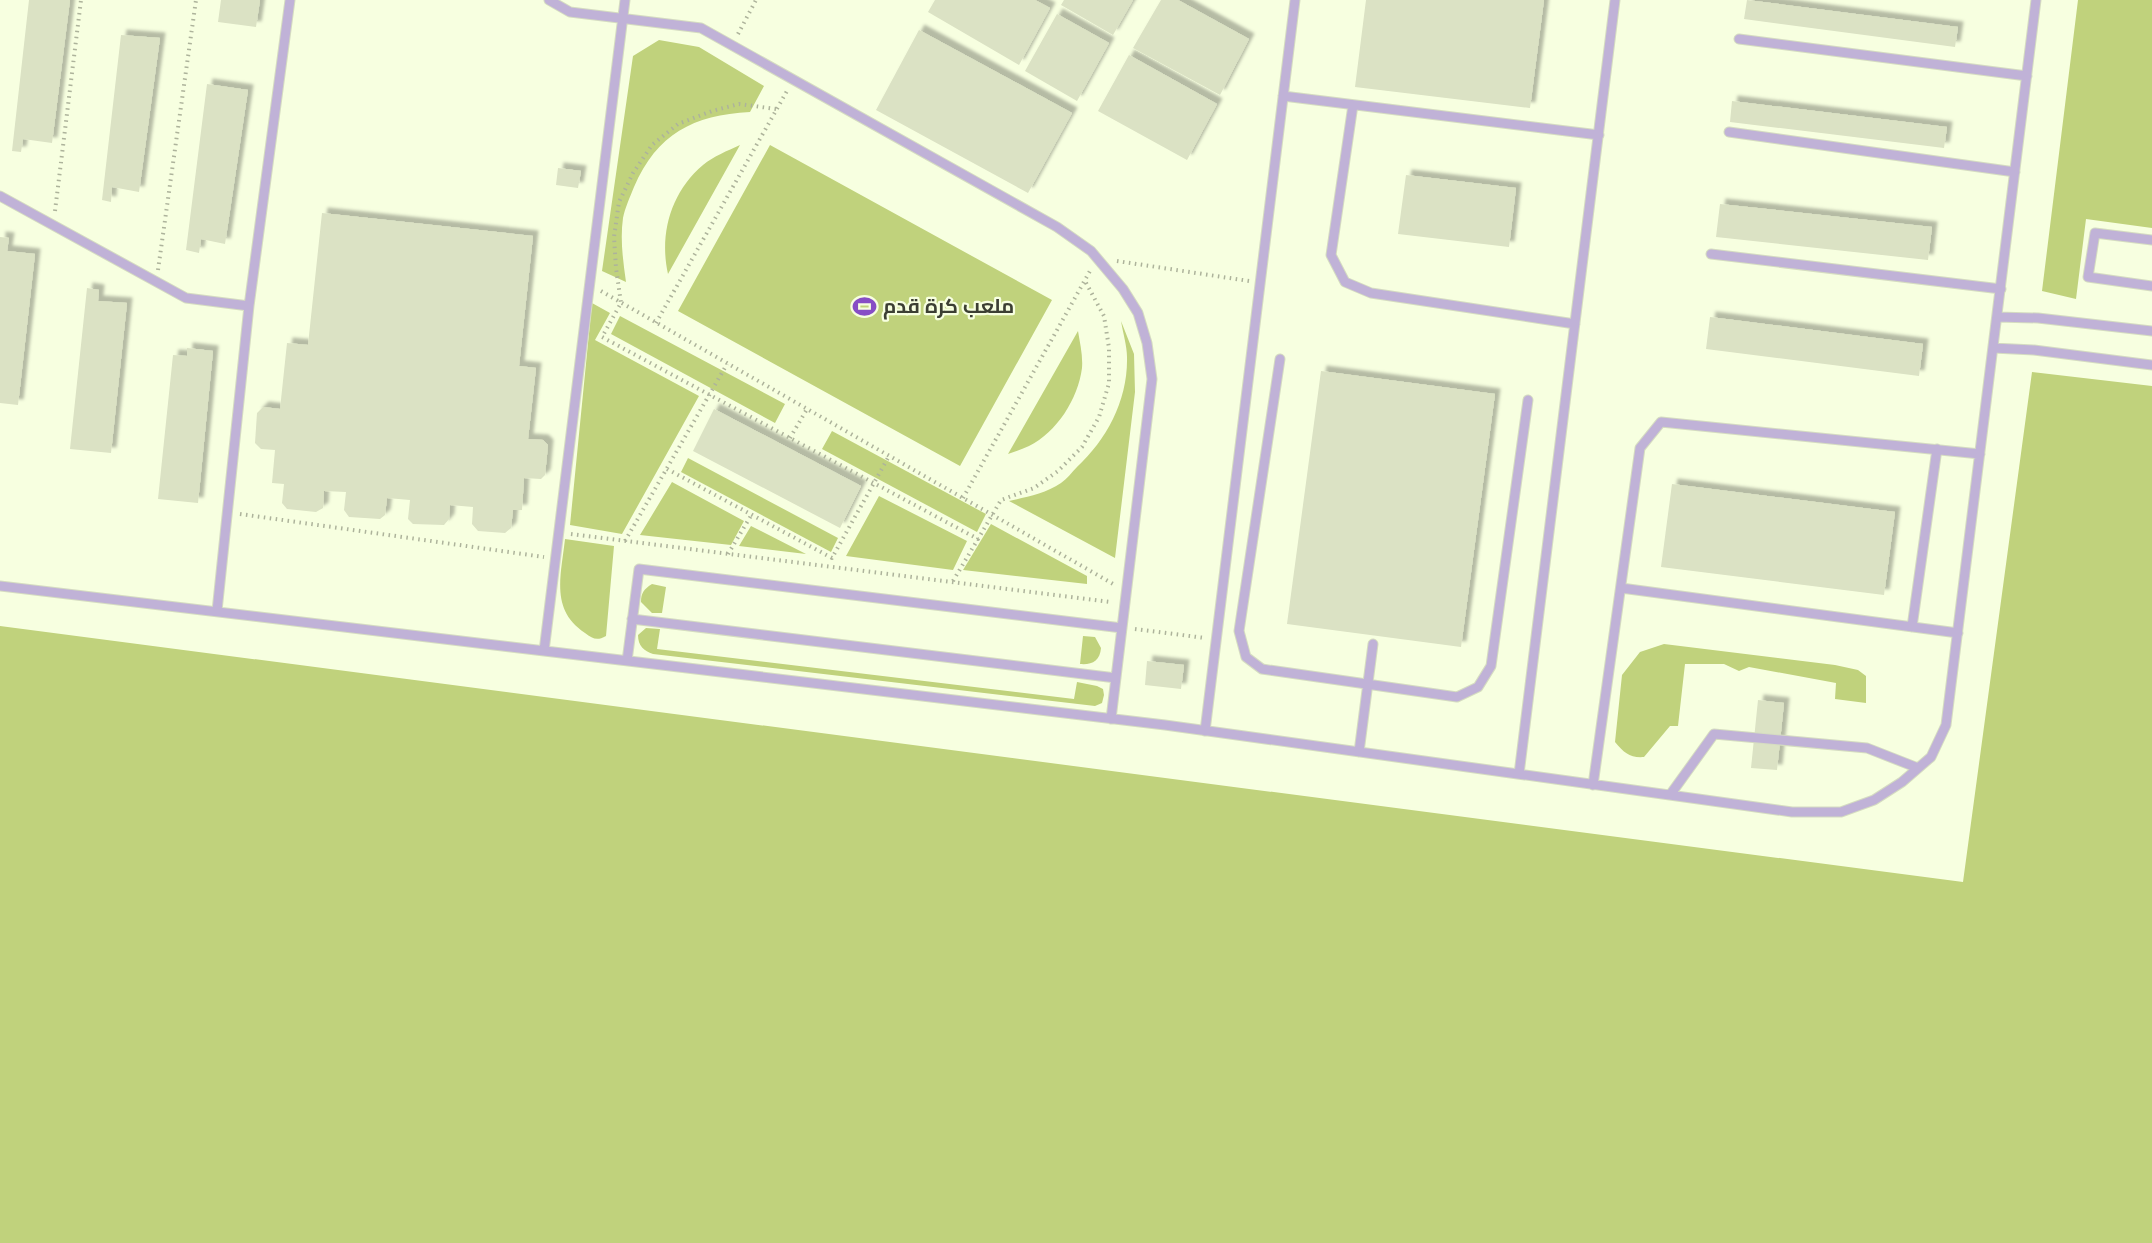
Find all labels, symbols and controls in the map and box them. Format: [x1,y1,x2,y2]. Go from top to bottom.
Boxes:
sports icon: ملعب كرة قدم [852,293,878,319]
place label: ملعب كرة قدم [883,293,1014,320]

